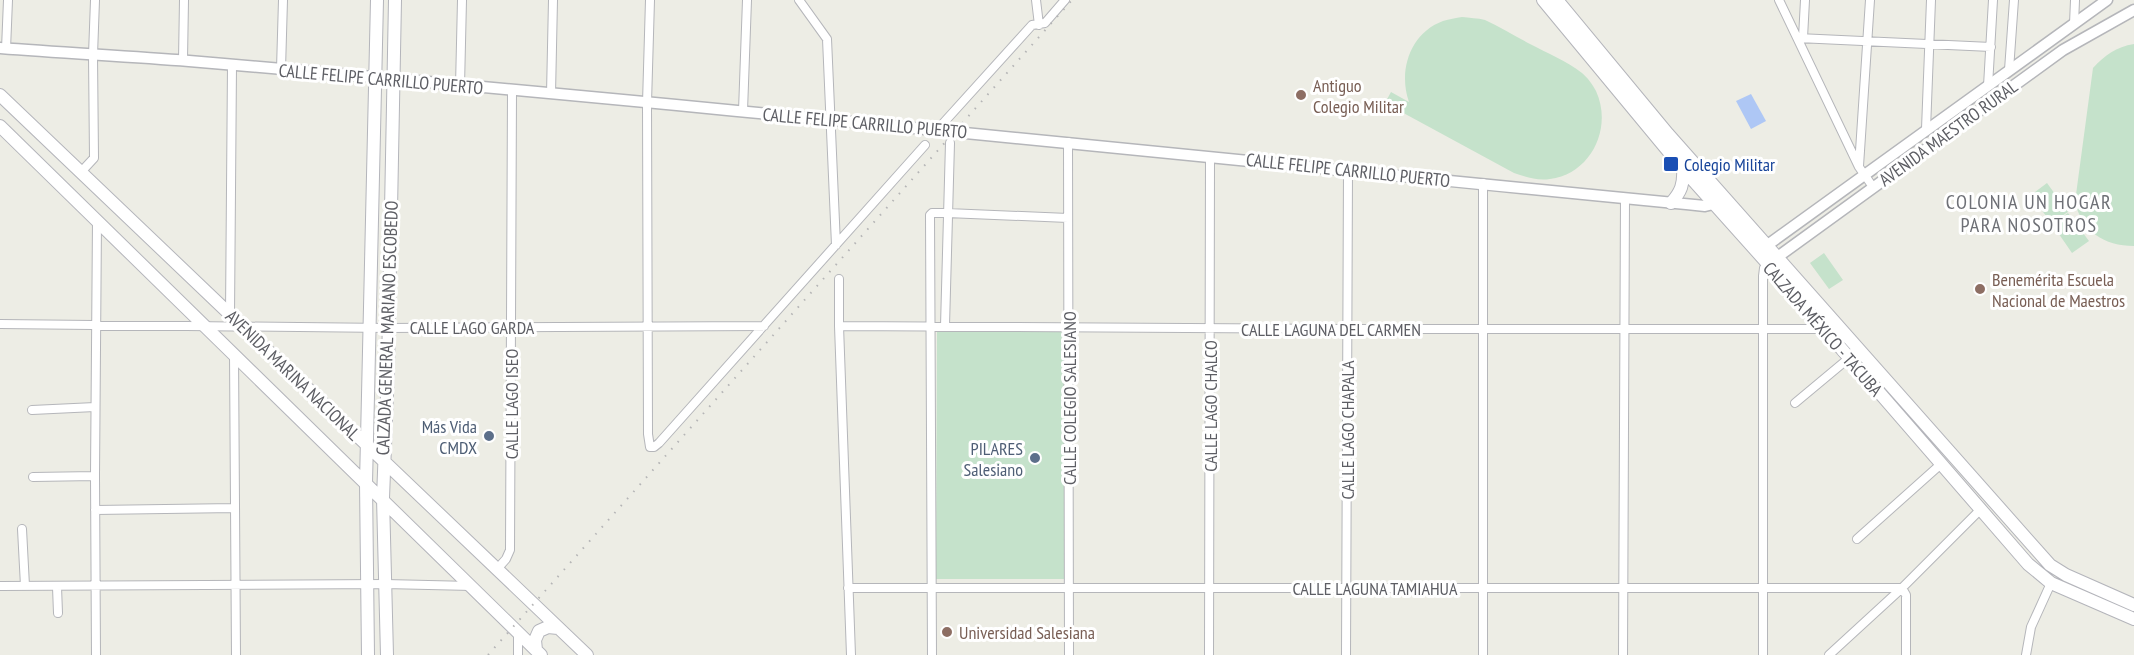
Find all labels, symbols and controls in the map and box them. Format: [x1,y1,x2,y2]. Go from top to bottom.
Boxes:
street label: CALLE FELIPE CARRILLO PUERTO [278,59,484,99]
place label: Antiguo Colegio Militar [1313,74,1404,118]
street label: AVENIDA MAESTRO RURAL [1874,75,2022,191]
marker: Antiguo Colegio Militar [1294,88,1308,102]
street label: CALLE FELIPE CARRILLO PUERTO [762,103,968,143]
street label: CALLE FELIPE CARRILLO PUERTO [1245,148,1451,192]
place label: Colegio Militar [1684,153,1775,176]
marker: Colegio Militar [1662,155,1680,173]
district label: COLONIA UN HOGAR PARA NOSOTROS [1946,189,2112,238]
street label: CALZADA GENERAL MARIANO ESCOBEDO [371,200,403,456]
street label: CALZADA MÉXICO - TACUBA [1758,257,1888,401]
place label: Benemérita Escuela Nacional de Maestros [1992,268,2125,312]
marker: Benemérita Escuela Nacional de Maestros [1973,282,1987,296]
street label: AVENIDA MARINA NACIONAL [221,305,366,446]
street label: CALLE COLEGIO SALESIANO [1058,311,1081,485]
street label: CALLE LAGO GARDA [410,316,535,339]
street label: CALLE LAGUNA DEL CARMEN [1241,318,1421,341]
street label: CALLE LAGO CHALCO [1199,340,1222,472]
street label: CALLE LAGO ISEO [500,349,523,459]
street label: CALLE LAGO CHAPALA [1336,360,1359,500]
place label: Más Vida CMDX [422,415,477,459]
marker: Más Vida CMDX [482,429,496,443]
place label: PILARES Salesiano [964,437,1023,481]
marker: PILARES Salesiano [1028,451,1042,465]
street label: CALLE LAGUNA TAMIAHUA [1293,577,1458,600]
place label: Universidad Salesiana [959,621,1095,644]
marker: Universidad Salesiana [940,625,954,639]

